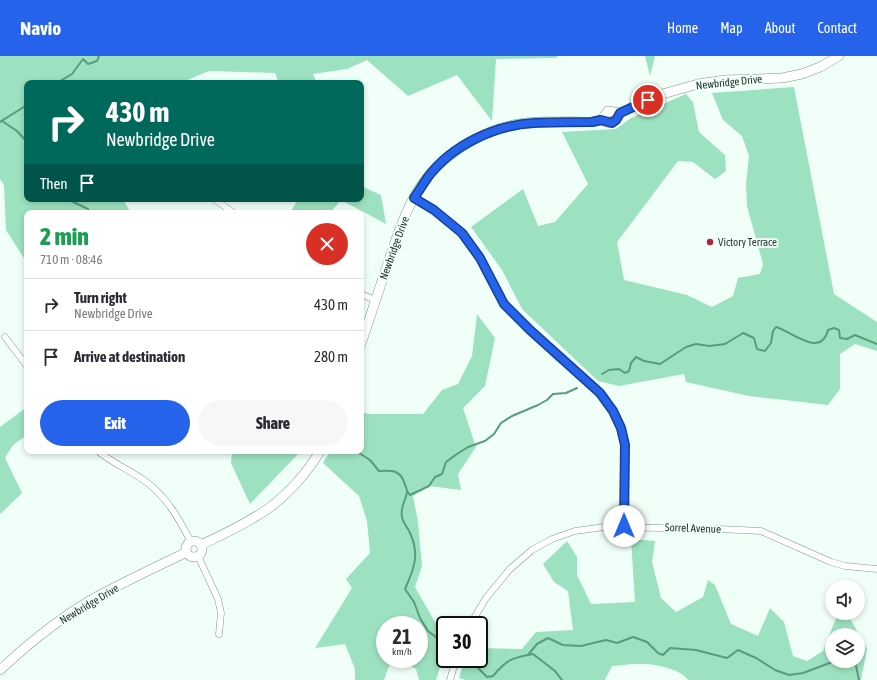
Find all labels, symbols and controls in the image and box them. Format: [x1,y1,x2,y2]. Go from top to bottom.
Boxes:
text: Navio [20,17,61,39]
text: Home [667,20,698,36]
text: Map [720,20,743,36]
text: About [765,20,796,36]
text: Contact [818,20,857,36]
street label: Newbridge Drive [695,73,763,91]
pin [631,83,665,117]
icon: arrive [637,89,659,111]
icon: right [40,96,92,148]
text: 430 m [106,96,169,128]
text: Newbridge Drive [106,129,215,150]
icon: arrive [76,172,98,194]
text: Then [40,175,68,192]
street label: Newbridge Drive [377,215,411,281]
text: 2 min [40,223,89,250]
button: close [306,223,348,265]
place label: Victory Terrace [718,236,777,248]
marker: Victory Terrace [705,237,715,247]
text: 710 m · 08:46 [40,252,103,267]
text: Turn right [74,289,127,306]
icon: right [40,294,62,316]
text: 430 m [314,296,348,313]
text: Newbridge Drive [74,306,153,321]
icon: arrive [40,346,62,368]
text: Arrive at destination [74,348,185,365]
text: 280 m [314,348,348,365]
button: Exit [40,400,190,446]
button: Share [198,400,348,446]
position arrow [603,505,645,547]
street label: Sorrel Avenue [665,521,721,535]
map controls [825,580,865,668]
button: sound [825,580,865,620]
street label: Newbridge Drive [57,582,121,626]
speed limit sign: 30 [436,616,488,668]
text: 21 [393,625,411,648]
button: layers [825,628,865,668]
text: km/h [392,646,412,657]

